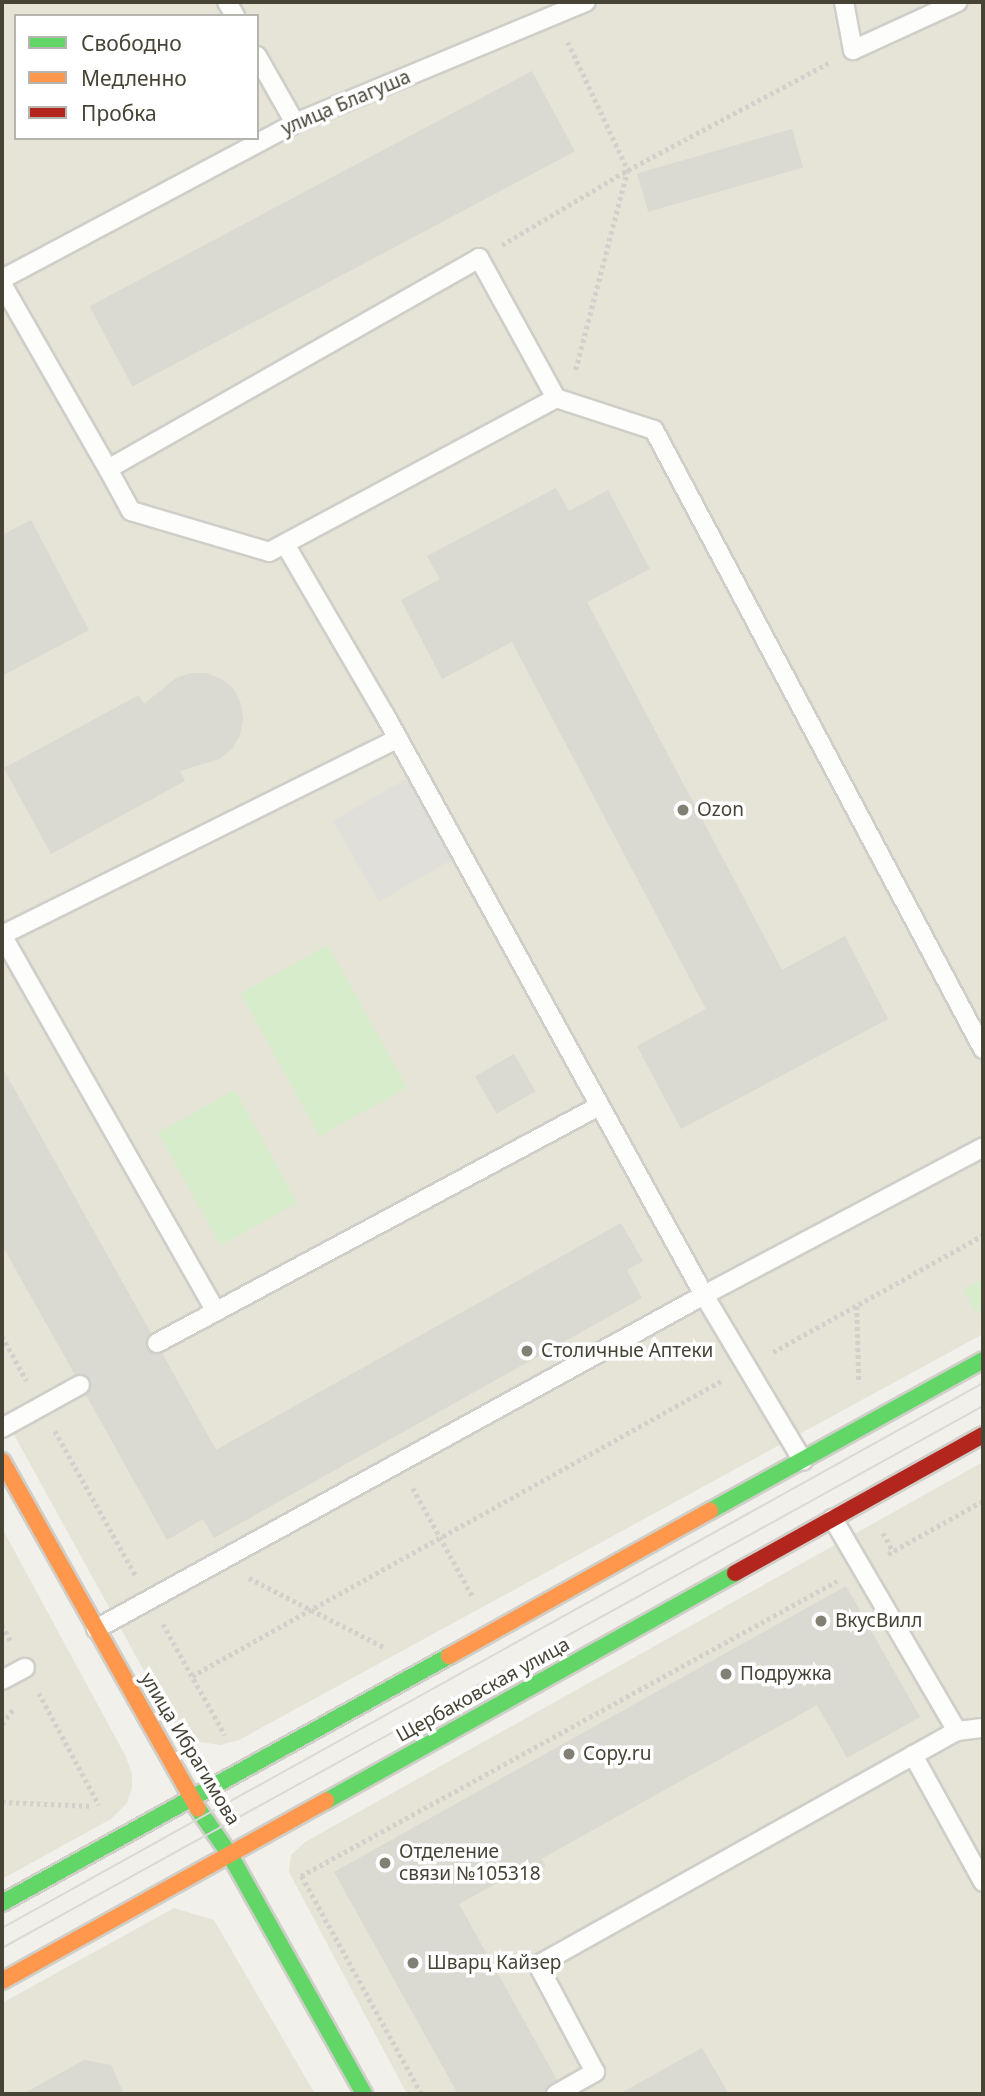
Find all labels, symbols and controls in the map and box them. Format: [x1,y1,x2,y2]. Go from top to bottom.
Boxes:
legend [14,14,259,140]
text: Свободно [81,29,182,57]
text: Медленно [81,64,187,92]
street label: улица Благуша [278,66,414,140]
text: Пробка [81,99,157,127]
place label: Ozon [697,799,744,821]
marker: Ozon [675,802,691,818]
place label: Столичные Аптеки [541,1340,713,1362]
marker: Столичные Аптеки [519,1343,535,1359]
place label: ВкусВилл [835,1610,922,1632]
marker: ВкусВилл [813,1613,829,1629]
street label: Щербаковская улица [392,1633,574,1747]
place label: Подружка [740,1663,832,1685]
marker: Подружка [718,1666,734,1682]
street label: улица Ибрагимова [135,1669,245,1829]
place label: Copy.ru [583,1743,651,1765]
marker: Copy.ru [561,1746,577,1762]
place label: Отделение связи №105318 [399,1841,541,1885]
marker: Отделение связи №105318 [377,1855,393,1871]
place label: Шварц Кайзер [427,1952,561,1974]
marker: Шварц Кайзер [405,1955,421,1971]

